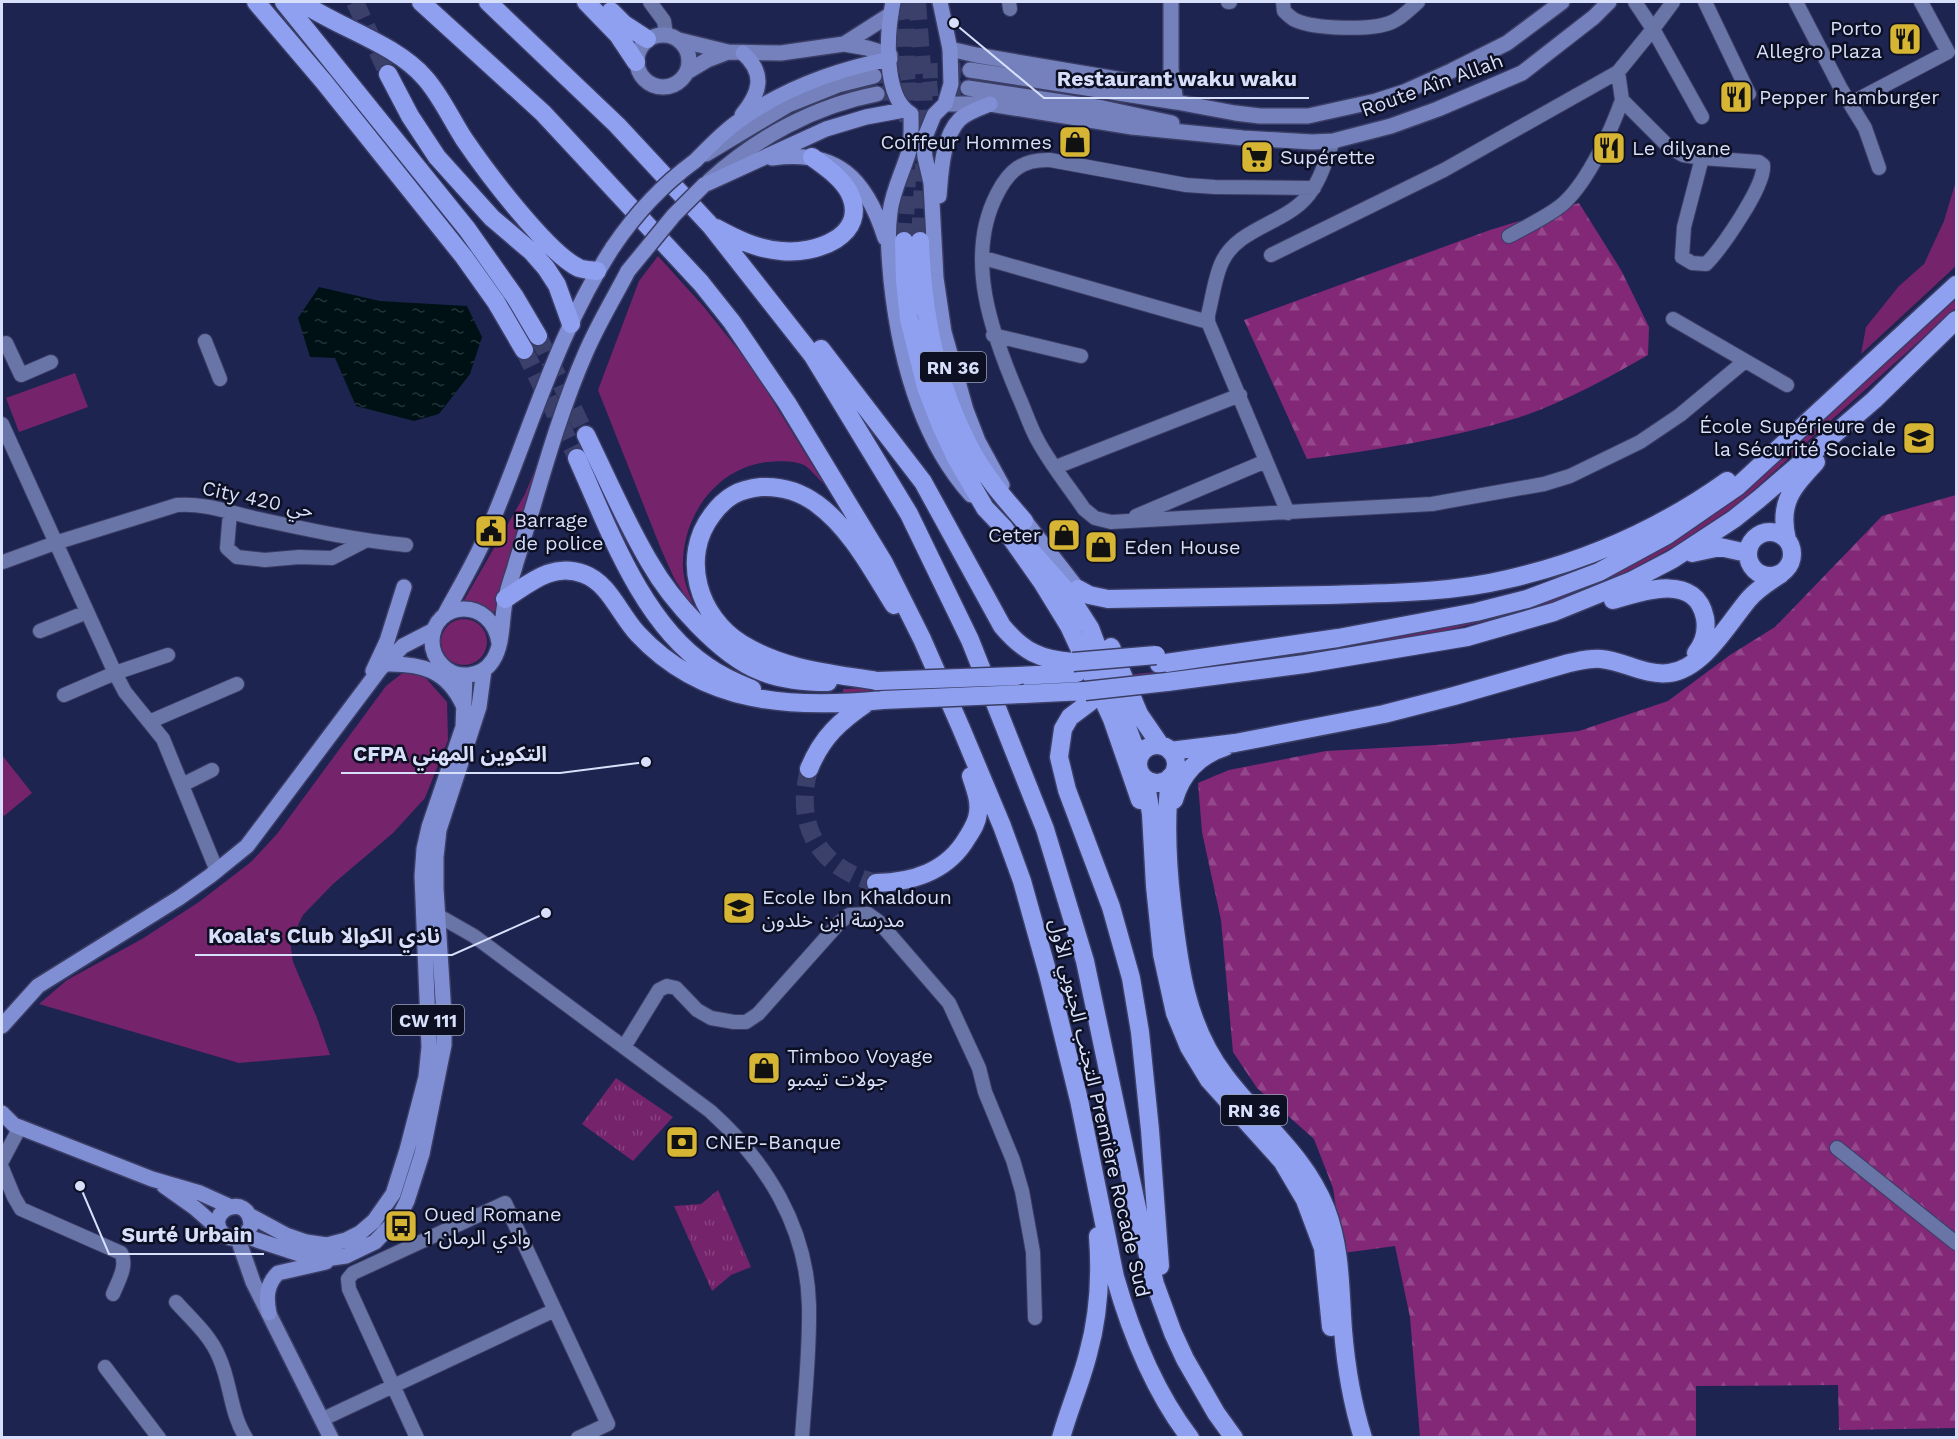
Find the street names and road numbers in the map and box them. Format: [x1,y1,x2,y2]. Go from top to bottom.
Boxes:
street label: Route Aîn Allah [1358,48,1506,122]
road number: RN 36 [920,352,986,382]
street label: City 420 حي [199,475,316,526]
street label: التجنب الجنوبي الأول Première Rocade Sud [1041,917,1155,1300]
road number: CW 111 [392,1005,464,1035]
road number: RN 36 [1221,1095,1287,1125]

